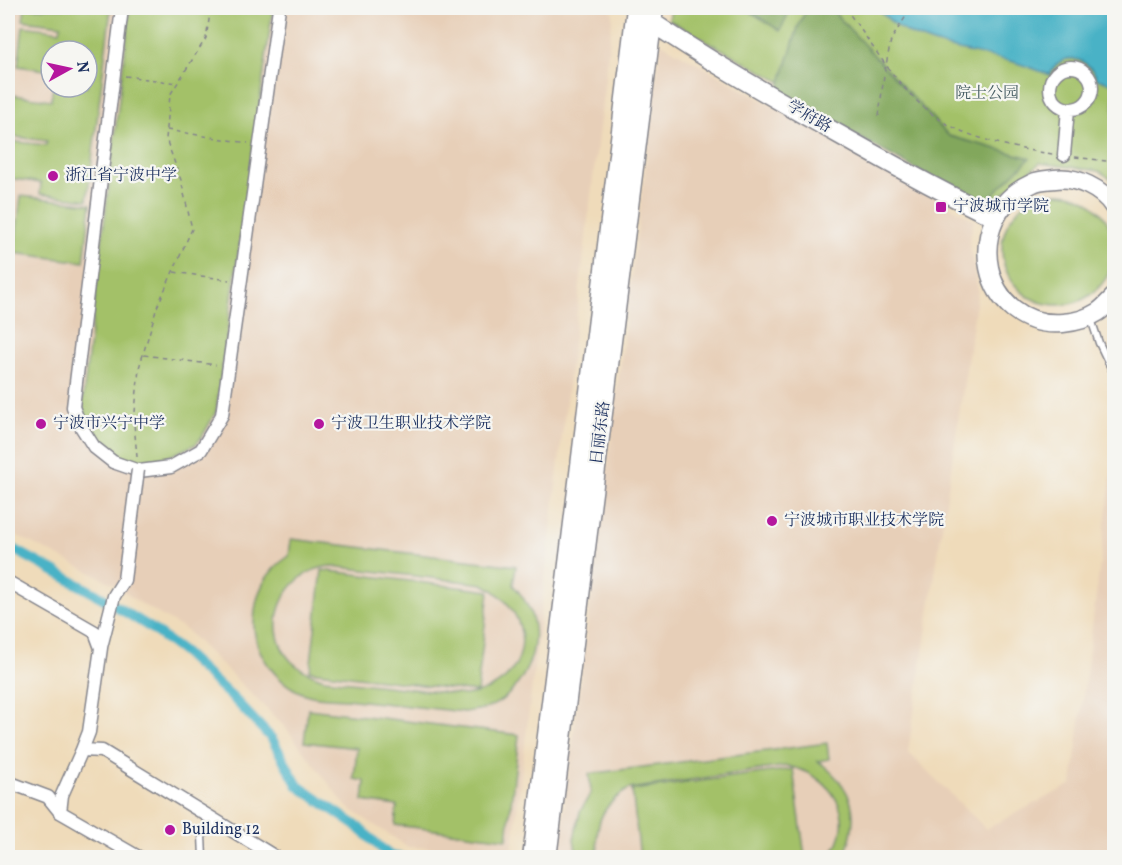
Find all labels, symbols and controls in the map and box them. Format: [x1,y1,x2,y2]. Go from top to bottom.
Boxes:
north arrow [39,39,99,99]
text: N [70,60,94,75]
park label: 院士公园 [955,83,1019,105]
street label: 学府路 [783,95,835,139]
place label: 浙江省宁波中学 [65,165,177,187]
marker: 浙江省宁波中学 [46,169,60,183]
place label: 宁波城市学院 [953,196,1049,218]
marker: 宁波城市学院 [934,200,948,214]
street label: 日丽东路 [586,400,616,466]
place label: 宁波市兴宁中学 [53,413,165,435]
place label: 宁波卫生职业技术学院 [331,413,491,435]
marker: 宁波市兴宁中学 [34,417,48,431]
marker: 宁波卫生职业技术学院 [312,417,326,431]
place label: 宁波城市职业技术学院 [784,510,944,532]
marker: 宁波城市职业技术学院 [765,514,779,528]
place label: Building 12 [182,819,260,841]
marker: Building 12 [163,823,177,837]

